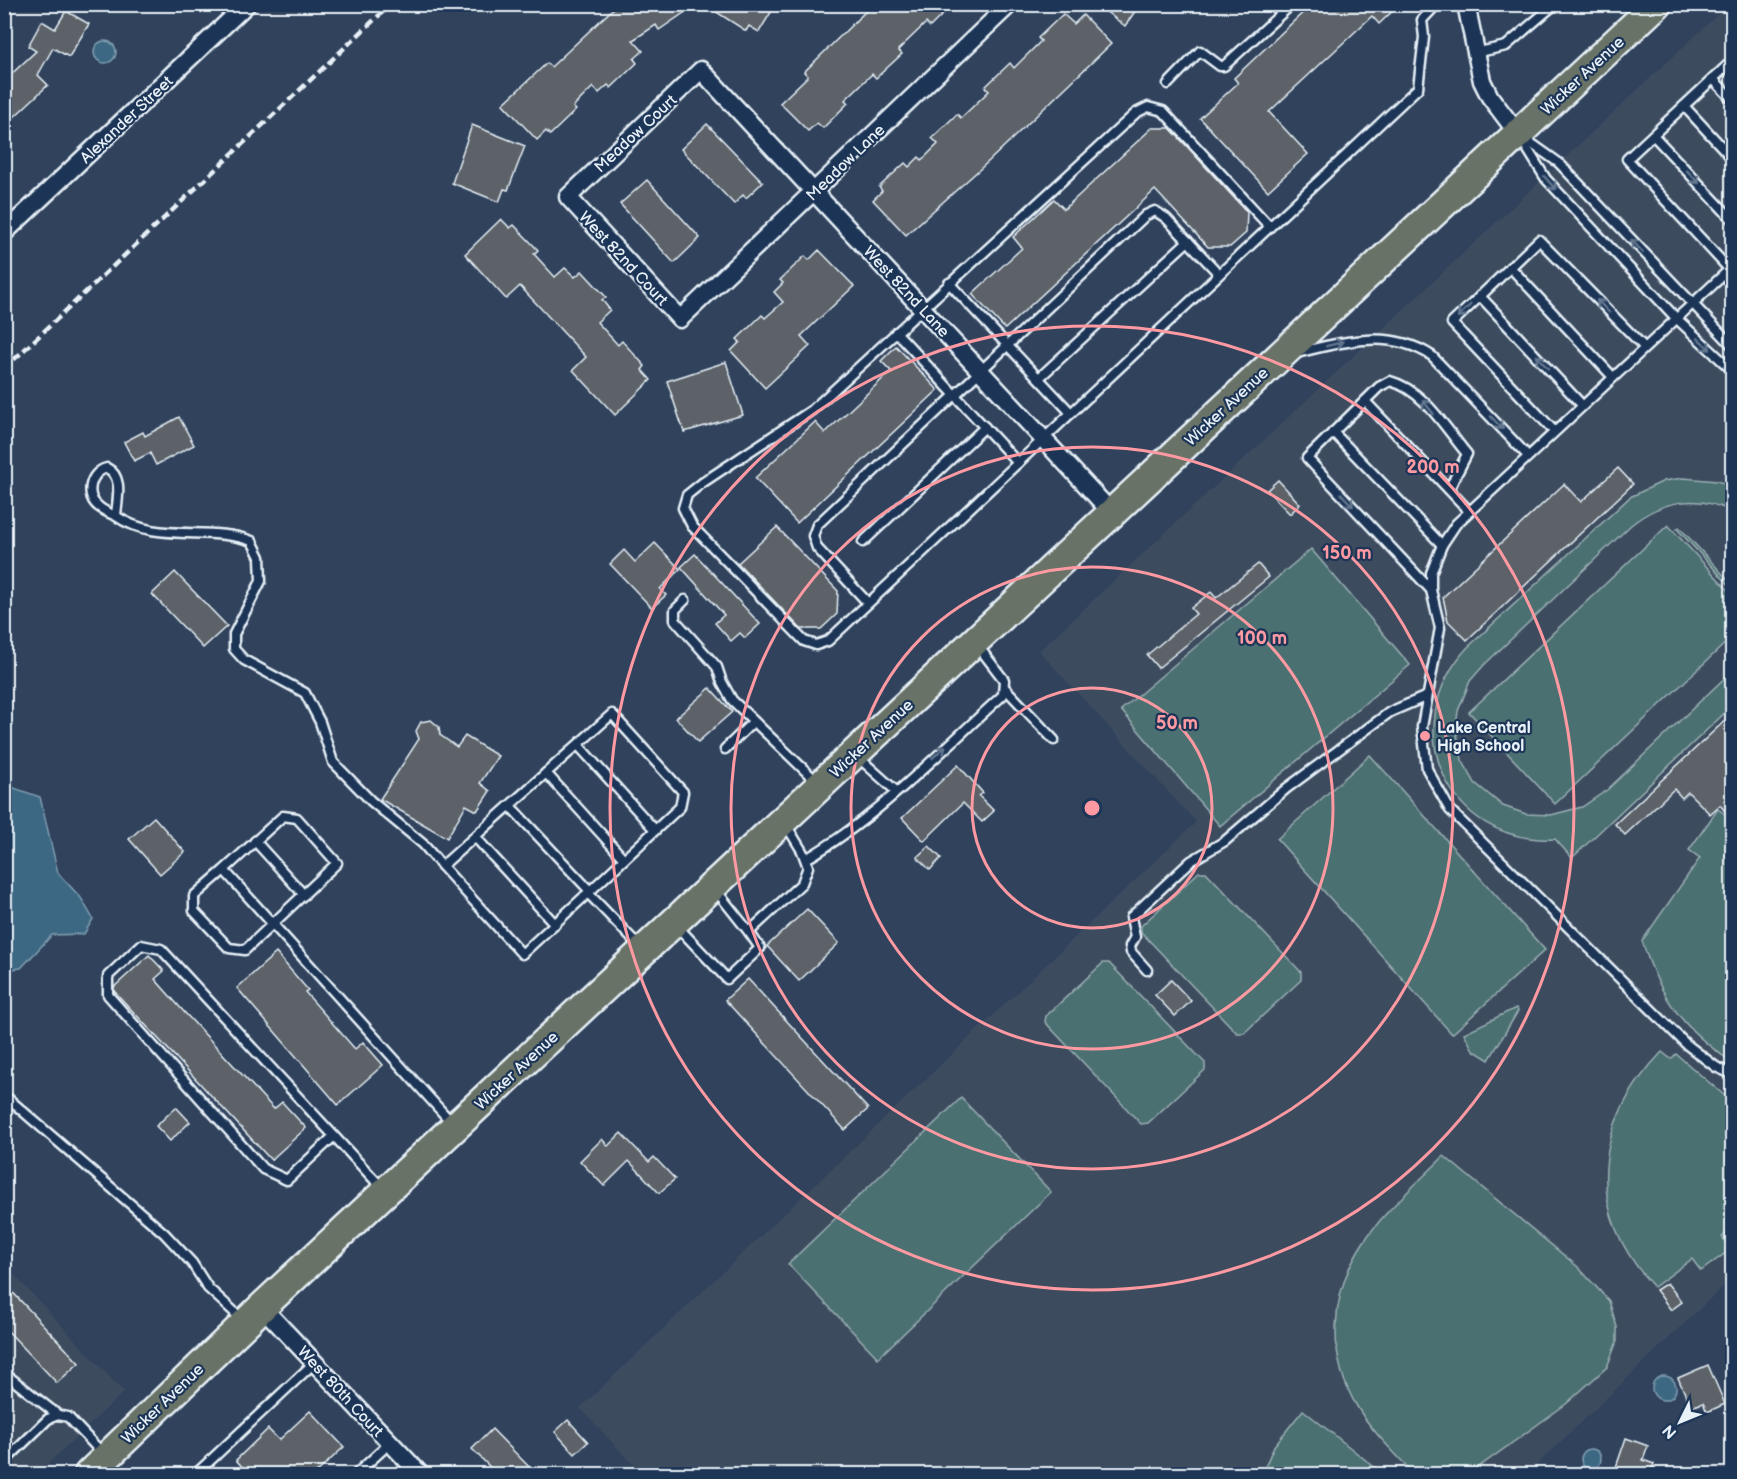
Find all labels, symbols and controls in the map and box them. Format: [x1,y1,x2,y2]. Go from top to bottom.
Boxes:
street label: Wicker Avenue [1537,32,1629,120]
street label: Alexander Street [77,72,177,168]
street label: Meadow Court [591,91,681,177]
street label: Meadow Lane [803,121,890,205]
one-way arrow [1685,169,1700,184]
one-way arrow [1543,174,1557,190]
street label: West 82nd Court [574,208,671,310]
one-way arrow [1630,239,1644,254]
street label: West 82nd Lane [859,242,953,342]
one-way arrow [1596,298,1610,313]
one-way arrow [1457,303,1472,318]
one-way arrow [1326,337,1345,349]
one-way arrow [1697,337,1712,351]
one-way arrow [1535,355,1549,370]
street label: Wicker Avenue [1181,363,1273,451]
one-way arrow [1422,399,1435,415]
one-way arrow [1490,416,1504,431]
text: 200 m [1406,457,1460,478]
one-way arrow [1340,493,1354,508]
text: 150 m [1322,543,1372,564]
text: 100 m [1237,628,1287,649]
street label: Wicker Avenue [826,695,918,783]
text: 50 m [1156,713,1198,734]
place label: Lake Central High School [1437,719,1531,756]
marker: Lake Central High School [1418,729,1432,743]
one-way arrow [931,745,946,759]
centre of rings [1082,798,1102,818]
street label: Wicker Avenue [471,1027,563,1115]
street label: West 80th Court [293,1343,387,1441]
street label: Wicker Avenue [118,1360,208,1448]
north arrow [1650,1392,1710,1452]
text: N [1659,1420,1681,1442]

